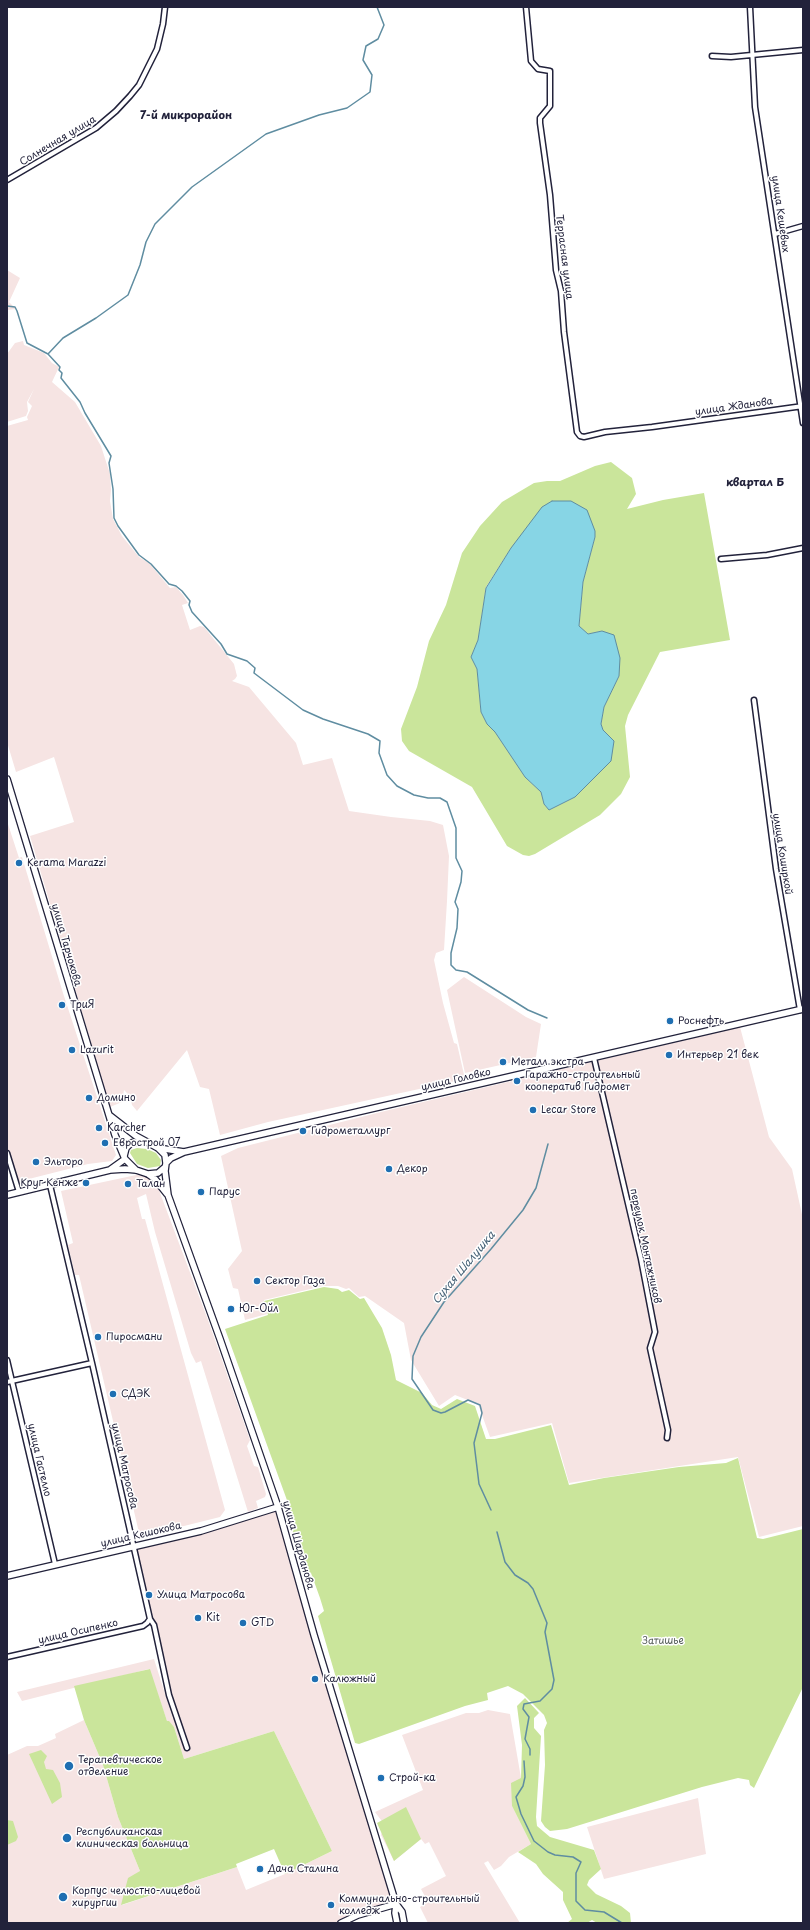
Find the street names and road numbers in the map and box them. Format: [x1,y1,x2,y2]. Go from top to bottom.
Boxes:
street label: Солнечная улица [18,114,98,168]
street label: улица Кешевых [769,175,791,253]
street label: Террасная улица [553,214,575,300]
street label: улица Жданова [694,396,774,418]
street label: улица Коширкой [770,812,794,896]
street label: улица Тарчокова [48,902,84,988]
street label: улица Головко [420,1066,492,1094]
street label: переулок Монтажников [627,1188,663,1304]
street label: улица Гастелло [25,1422,53,1498]
street label: улица Матросова [108,1422,140,1510]
street label: улица Шарданова [280,1499,316,1591]
street label: улица Кешокова [100,1520,182,1550]
street label: улица Осипенко [37,1617,119,1647]

